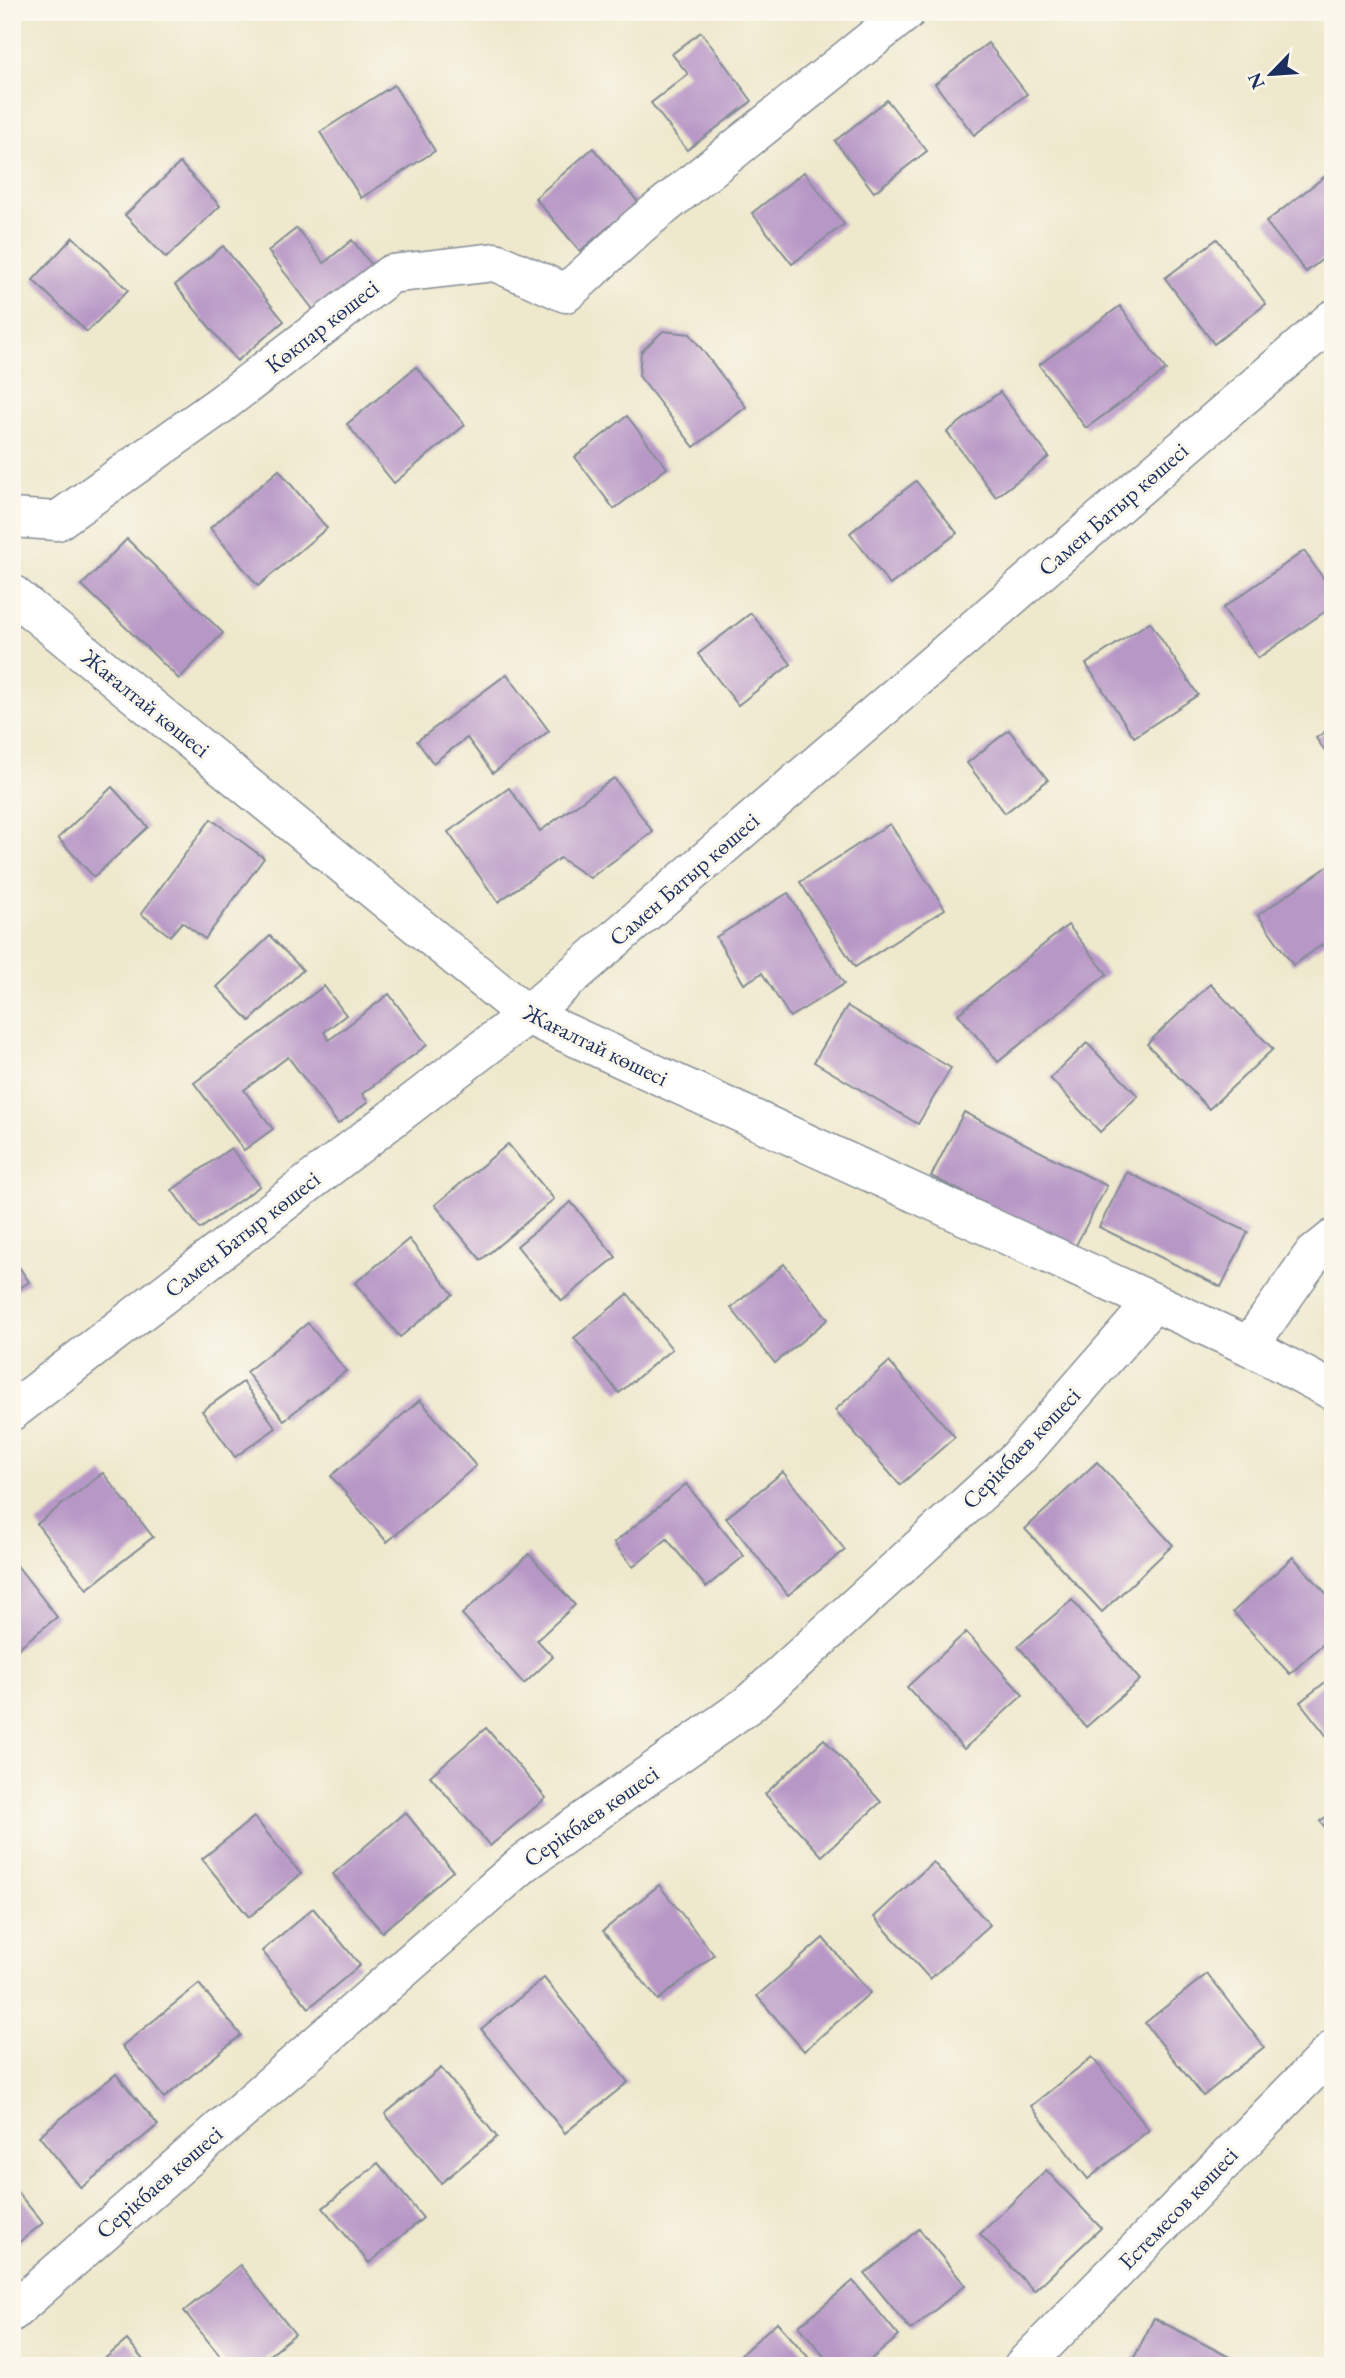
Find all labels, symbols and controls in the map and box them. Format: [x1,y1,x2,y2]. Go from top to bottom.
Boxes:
north arrow [1236,38,1306,108]
text: N [1241,68,1271,93]
street label: Көкпар көшесі [259,272,385,380]
street label: Самен Батыр көшесі [1032,435,1195,583]
street label: Жағалтай көшесі [75,641,217,764]
street label: Самен Батыр көшесі [603,805,766,953]
street label: Жағалтай көшесі [518,997,673,1093]
street label: Самен Батыр көшесі [158,1164,326,1304]
street label: Серікбаев көшесі [955,1380,1087,1515]
street label: Серікбаев көшесі [518,1758,665,1874]
street label: Серікбаев көшесі [89,2118,229,2245]
street label: Естемесов көшесі [1112,2140,1244,2276]

